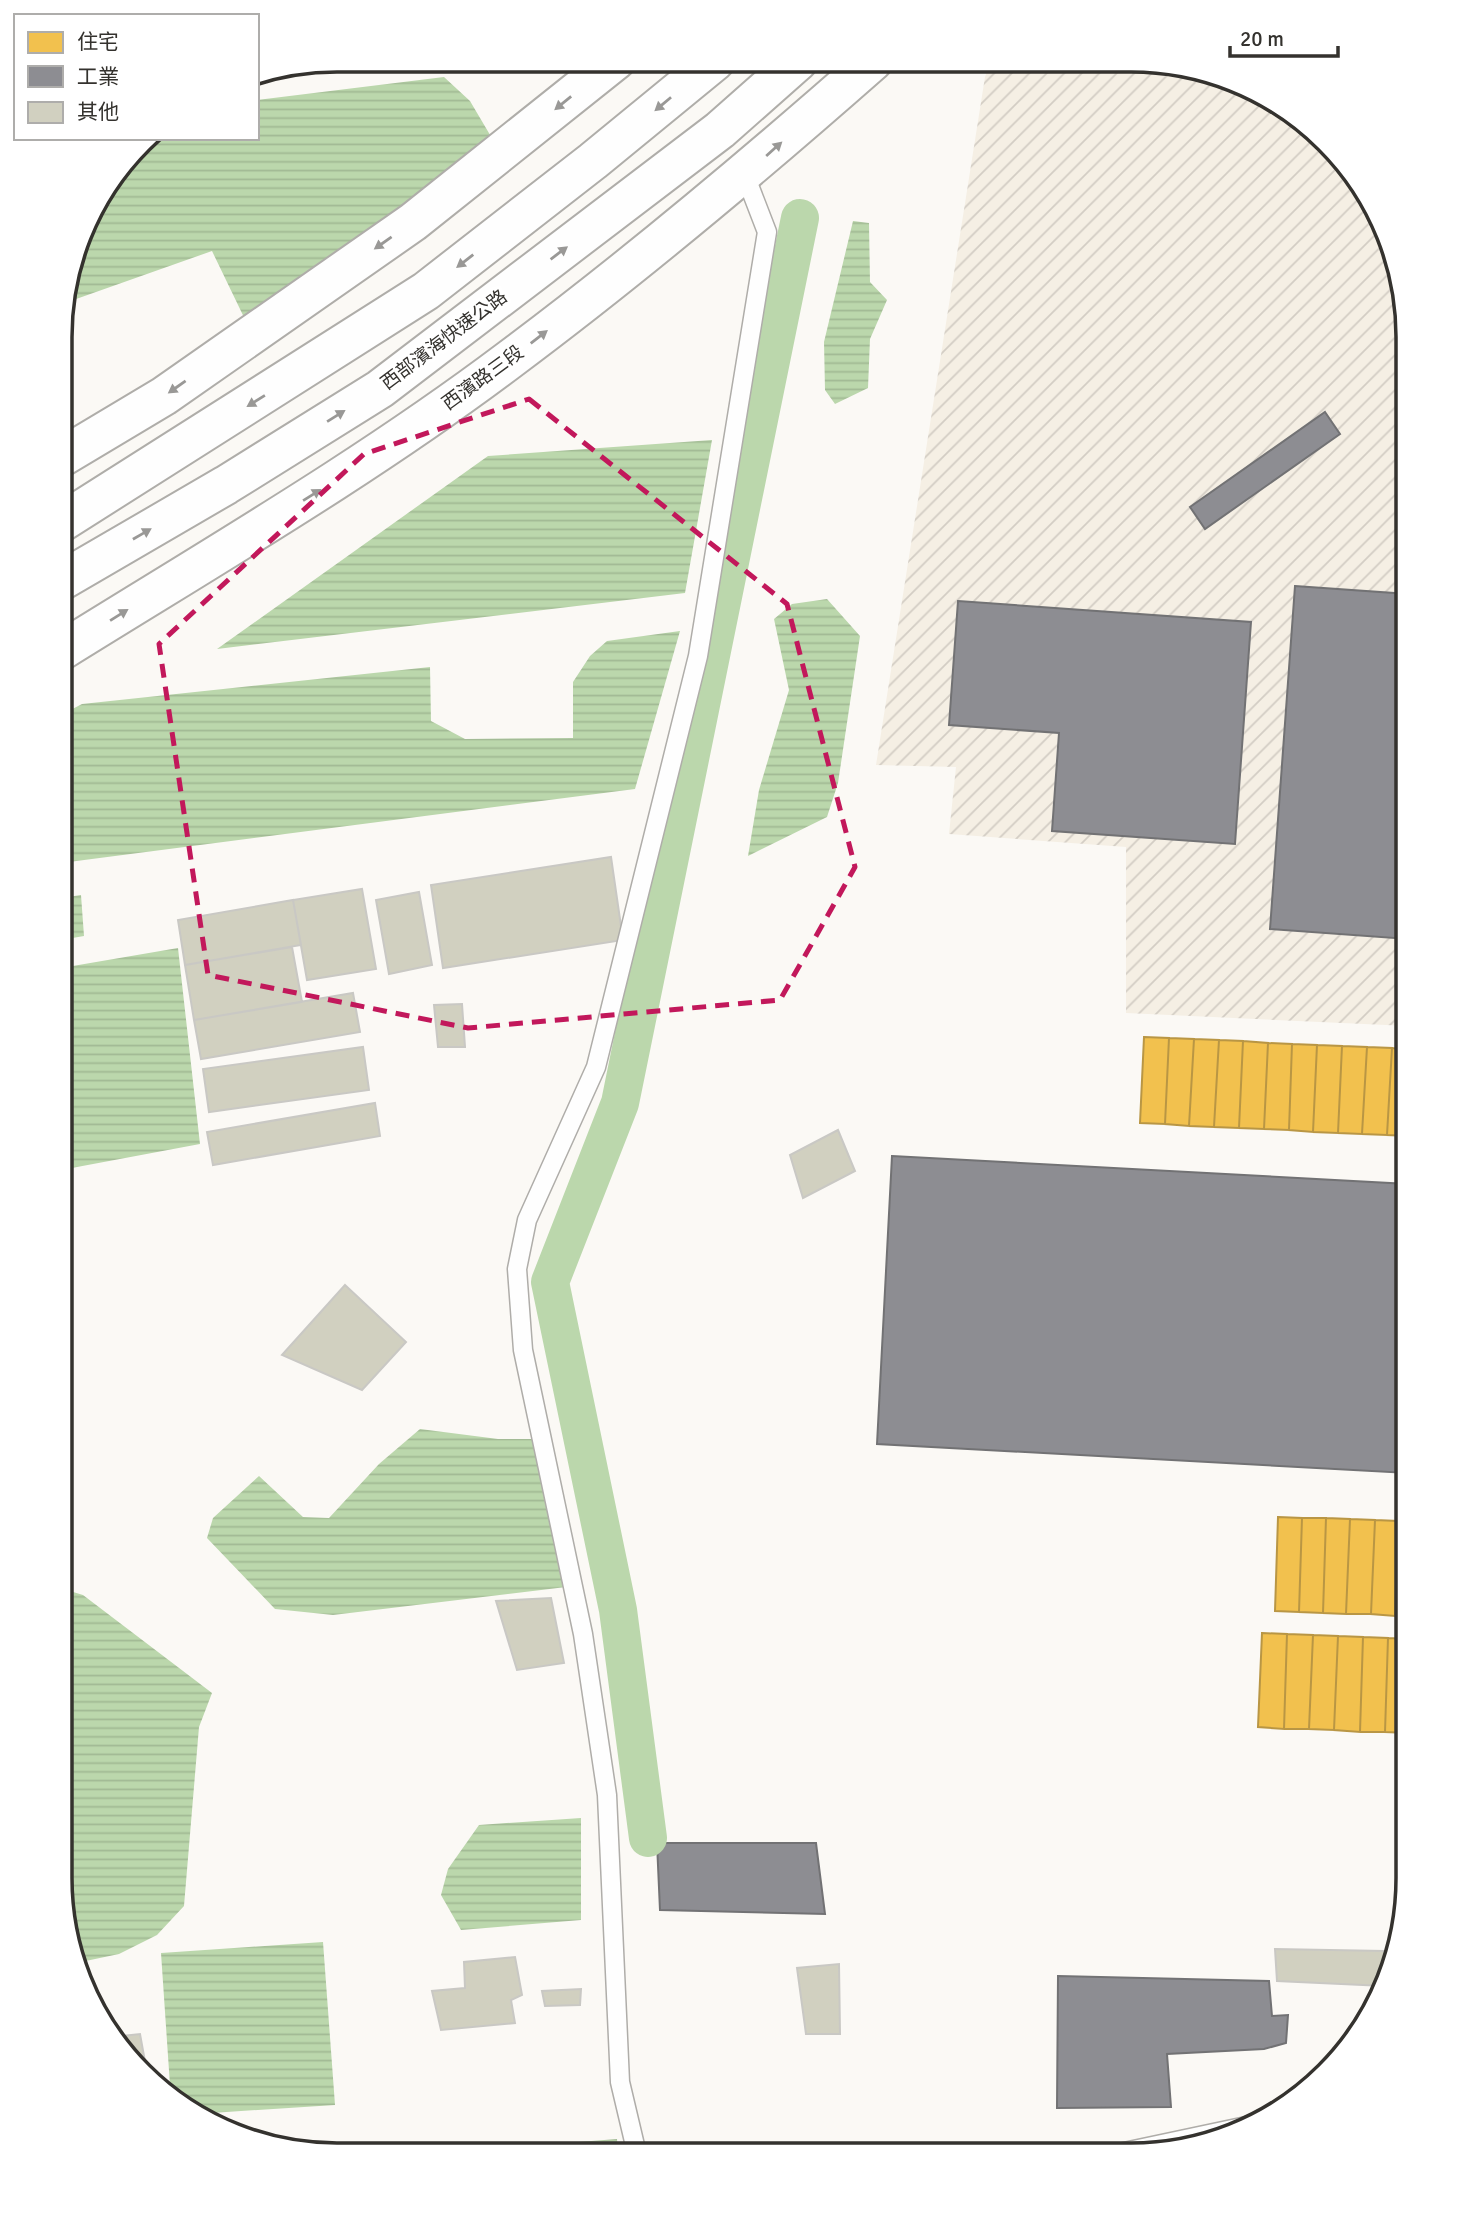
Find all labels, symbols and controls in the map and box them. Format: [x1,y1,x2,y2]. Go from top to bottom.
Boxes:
legend [14,14,259,140]
scale bar [1230,14,1338,58]
text: 20 m [1240,26,1284,52]
text: 住宅 [77,29,119,55]
text: 工業 [77,64,119,90]
one-way arrow [554,95,572,110]
one-way arrow [654,96,671,111]
text: 其他 [77,99,119,125]
one-way arrow [765,141,783,157]
one-way arrow [374,236,392,250]
one-way arrow [550,246,568,260]
one-way arrow [457,253,475,268]
street label: 西部濱海快速公路 [376,285,512,395]
one-way arrow [530,330,548,344]
street label: 西濱路三段 [438,340,528,416]
one-way arrow [168,380,186,394]
one-way arrow [247,395,266,408]
one-way arrow [327,410,346,423]
one-way arrow [303,489,322,502]
one-way arrow [132,528,151,540]
one-way arrow [110,609,129,622]

